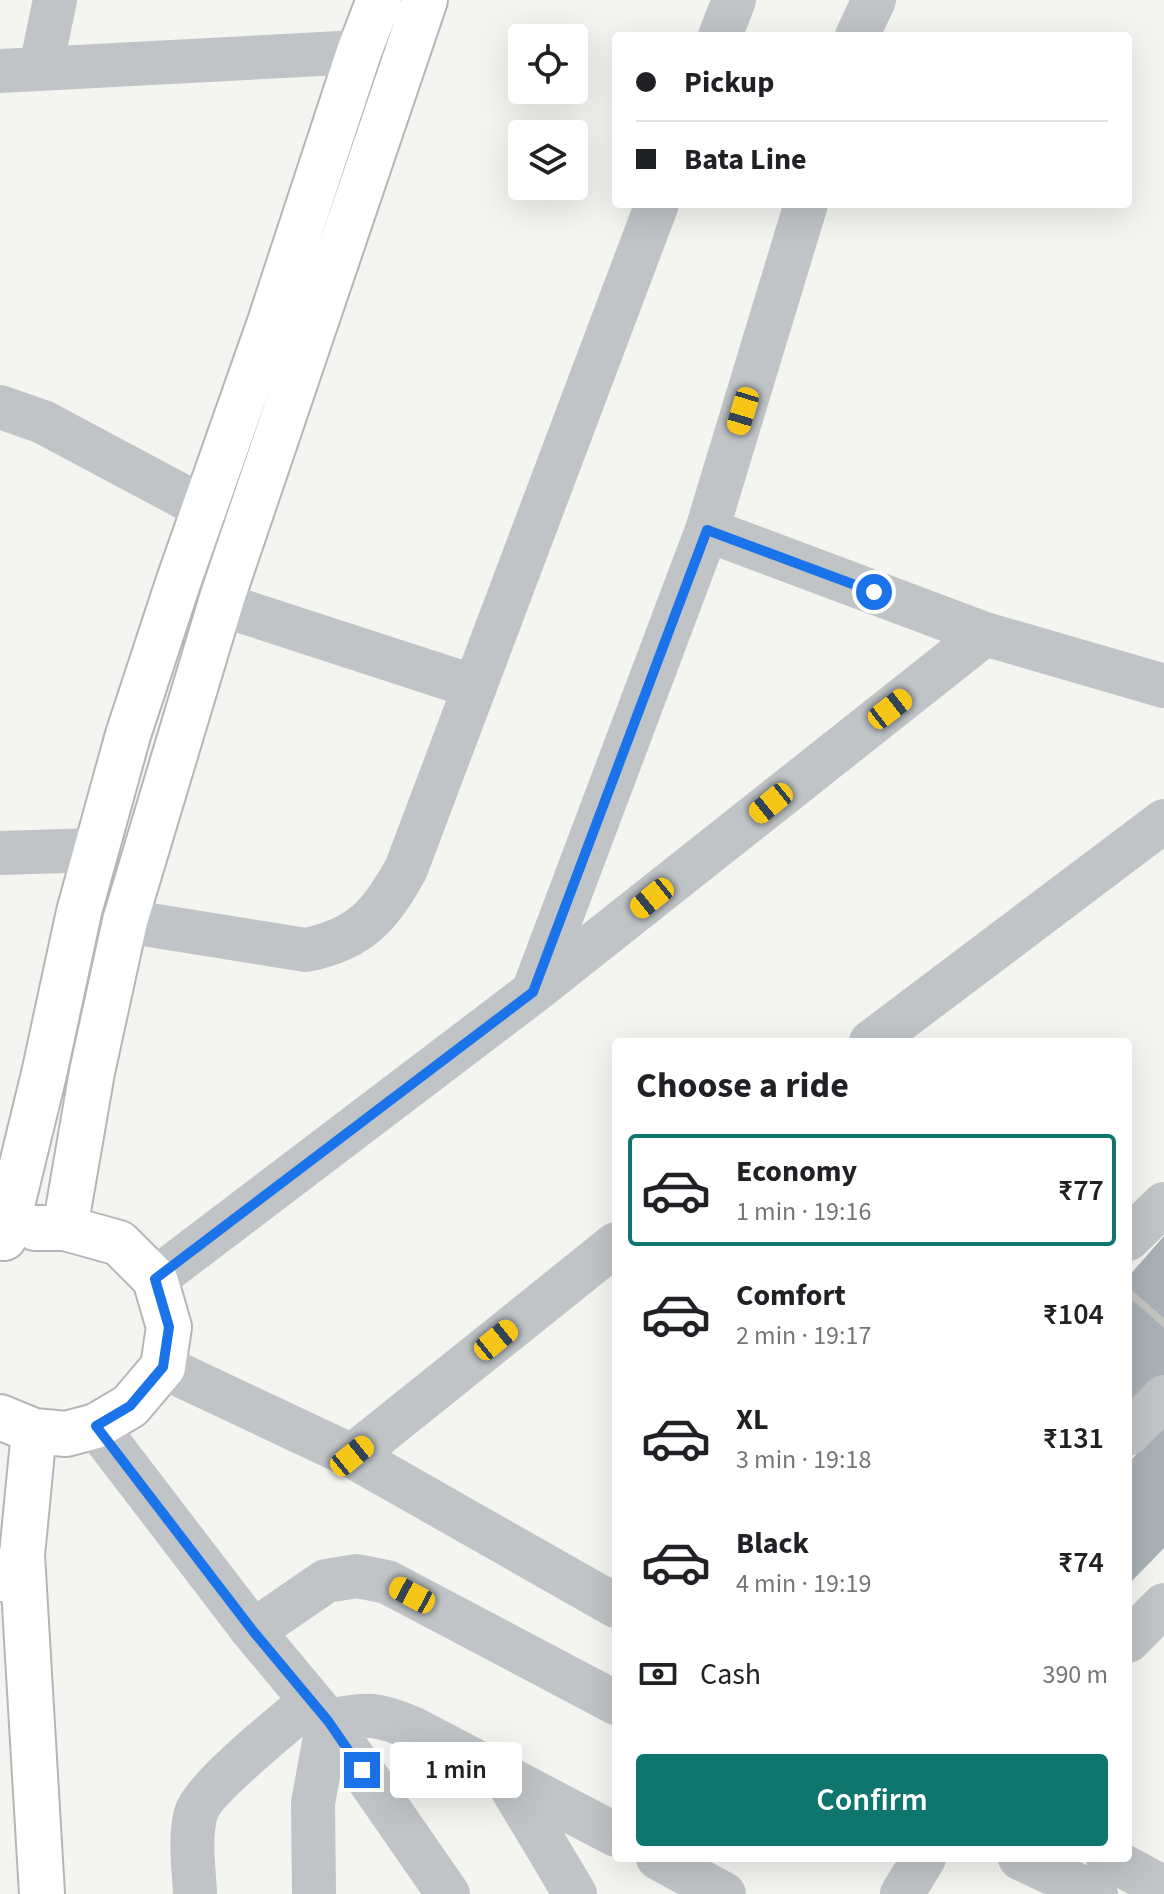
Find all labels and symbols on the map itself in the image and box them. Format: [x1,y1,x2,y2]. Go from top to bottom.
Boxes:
car [725,385,761,437]
route start [856,574,892,610]
car [864,685,916,733]
car [745,779,797,827]
car [626,874,678,922]
car [470,1316,522,1364]
car [326,1432,378,1480]
car [385,1573,439,1617]
callout: 1 min [390,1742,522,1798]
route end [344,1752,380,1788]

